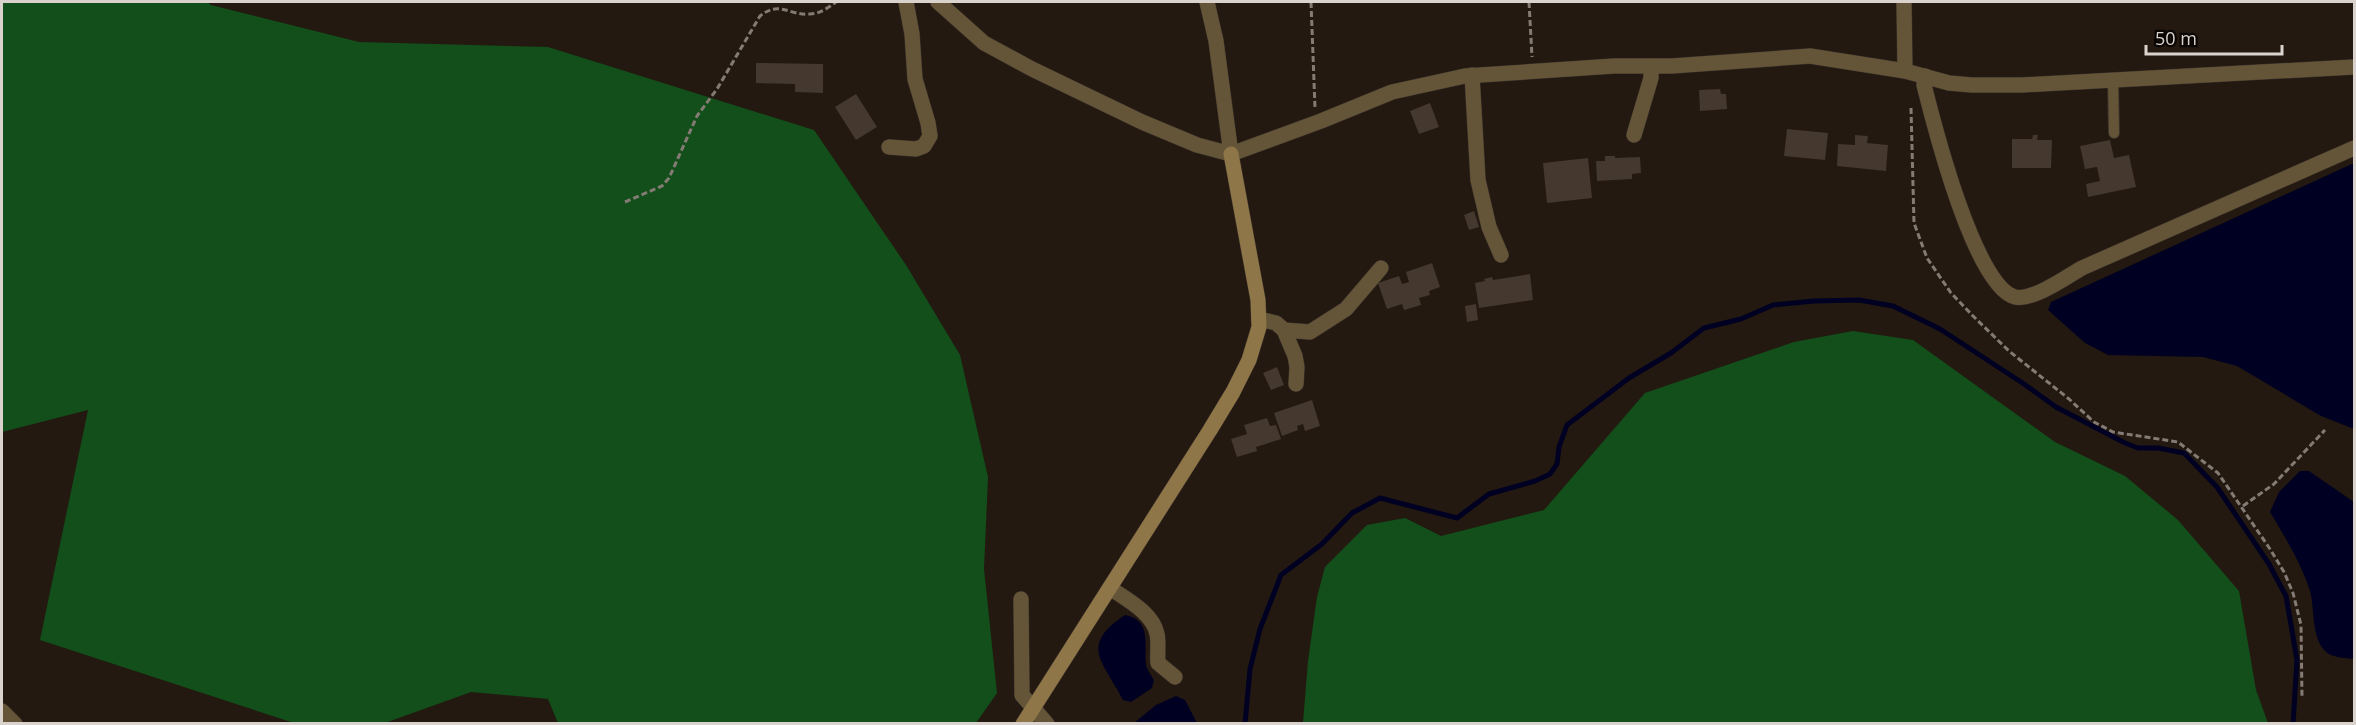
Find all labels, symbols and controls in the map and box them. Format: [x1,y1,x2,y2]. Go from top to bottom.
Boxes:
scale bar [2146,18,2282,56]
text: 50 m [2155,26,2197,50]

